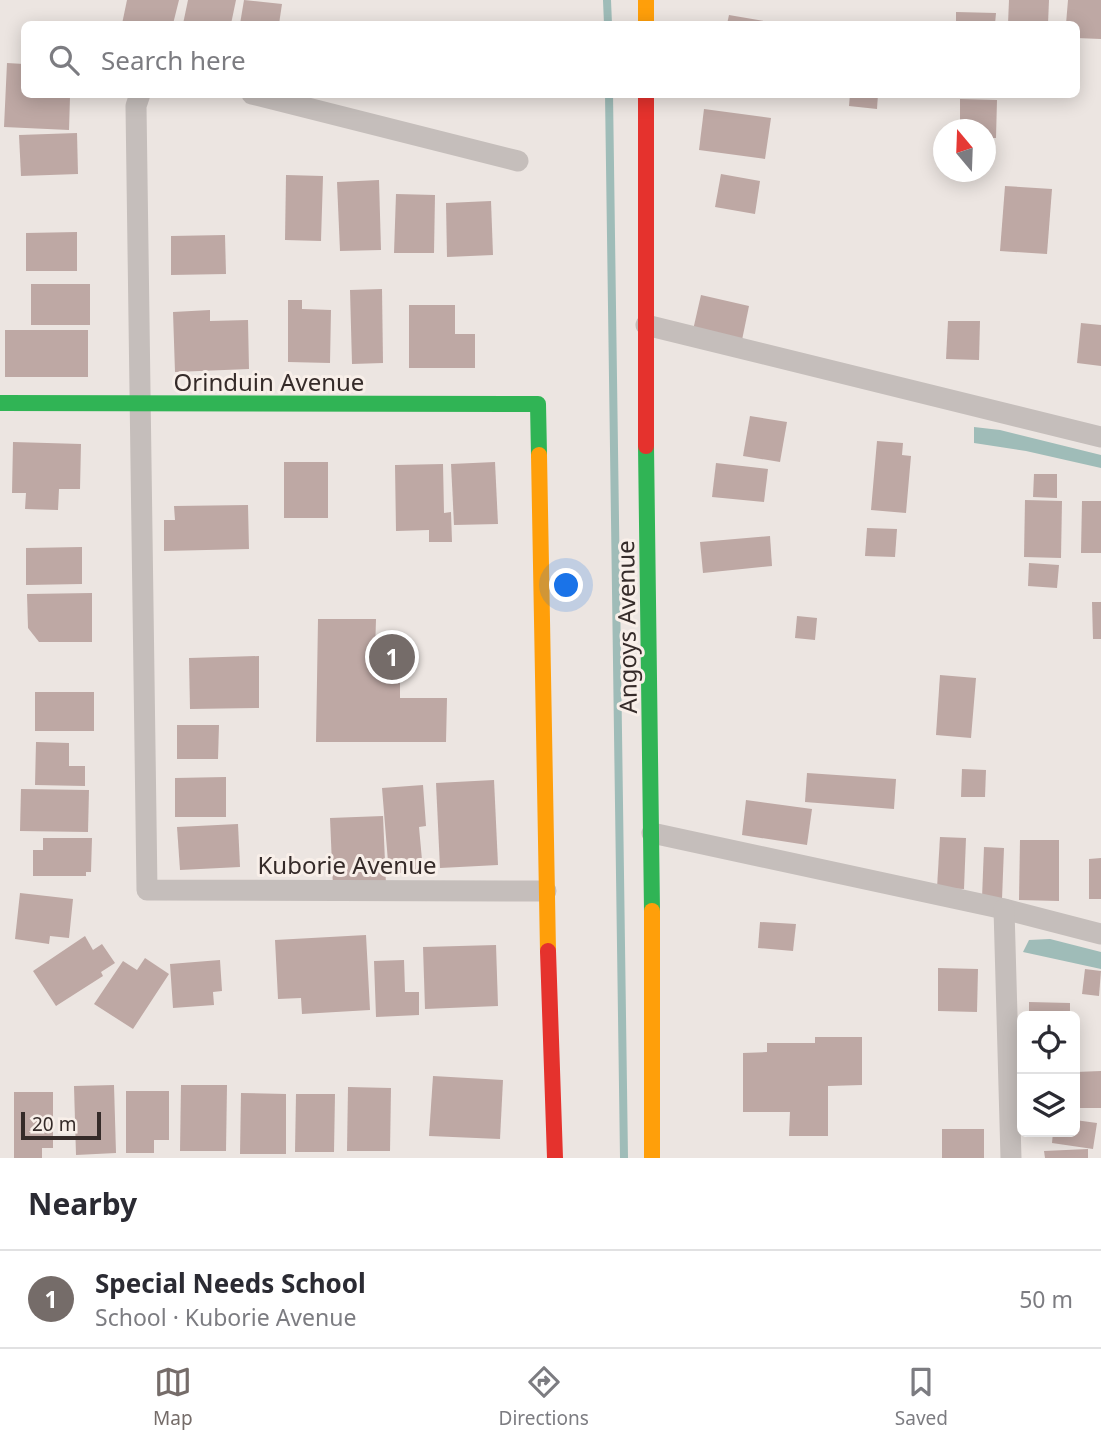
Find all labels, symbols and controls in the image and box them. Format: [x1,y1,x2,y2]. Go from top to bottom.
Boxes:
search box [21,21,1080,98]
icon: search [45,41,83,79]
text: Search here [101,42,246,78]
north arrow [933,119,996,182]
street label: Orinduin Avenue [174,365,364,398]
street label: Angoys Avenue [608,540,644,714]
your location [549,568,583,602]
pin: 1 [369,631,415,683]
street label: Kuborie Avenue [257,848,437,881]
map controls [1017,1011,1080,1137]
button: locate [1017,1011,1080,1074]
button: layers [1017,1074,1080,1137]
scale bar [21,1109,102,1141]
text: 20 m [32,1111,76,1137]
text: Nearby [28,1183,137,1224]
text: Special Needs School [95,1265,366,1301]
text: 1 [44,1283,58,1315]
text: 50 m [1019,1283,1073,1315]
text: School · Kuborie Avenue [95,1301,356,1333]
tab: Map [153,1363,193,1431]
tab: Directions [499,1363,589,1431]
tab: Saved [895,1363,948,1431]

